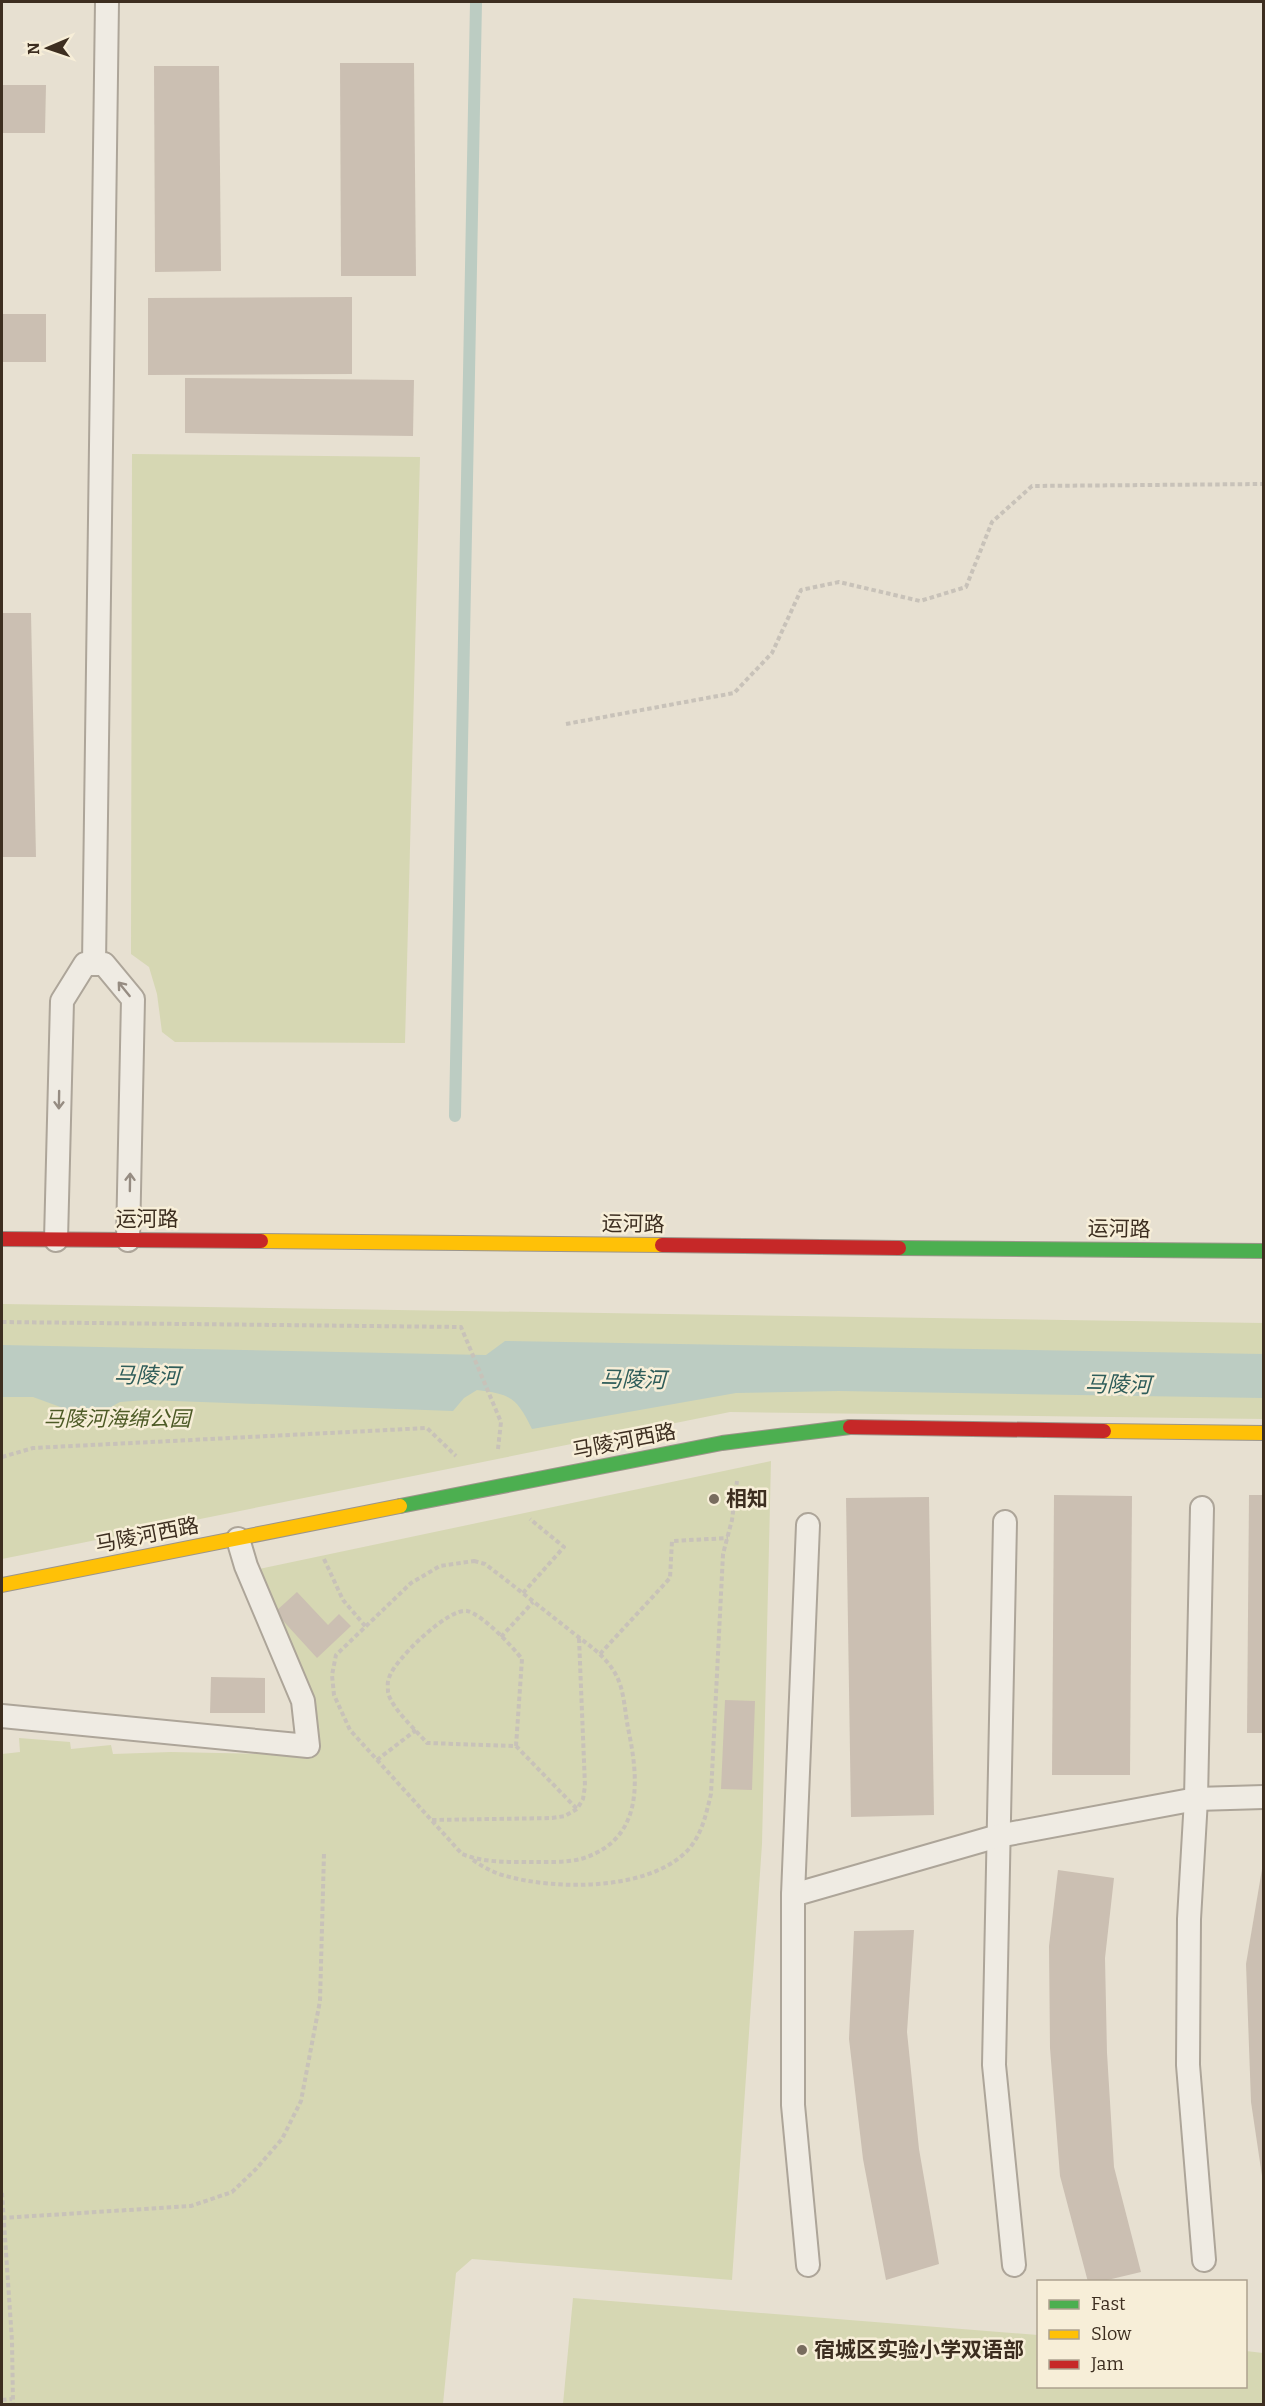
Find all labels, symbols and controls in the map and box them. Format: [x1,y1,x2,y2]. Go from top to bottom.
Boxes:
north arrow [18,18,78,78]
text: N [24,42,43,55]
one-way arrow [118,982,131,998]
one-way arrow [53,1090,65,1110]
one-way arrow [124,1172,135,1192]
street label: 运河路 [116,1206,179,1232]
street label: 运河路 [601,1210,665,1238]
street label: 运河路 [1087,1215,1151,1243]
water label: 马陵河 [114,1361,184,1390]
water label: 马陵河 [600,1365,670,1394]
water label: 马陵河 [1085,1370,1155,1399]
park label: 马陵河海绵公园 [44,1406,193,1432]
street label: 马陵河西路 [570,1418,678,1464]
place label: 相知 [726,1486,768,1512]
marker: 相知 [707,1492,721,1506]
street label: 马陵河西路 [93,1512,201,1558]
legend [1037,2280,1247,2388]
text: Fast [1091,2293,1126,2315]
text: Slow [1091,2323,1132,2345]
place label: 宿城区实验小学双语部 [814,2337,1024,2363]
marker: 宿城区实验小学双语部 [795,2343,809,2357]
text: Jam [1090,2353,1124,2375]

